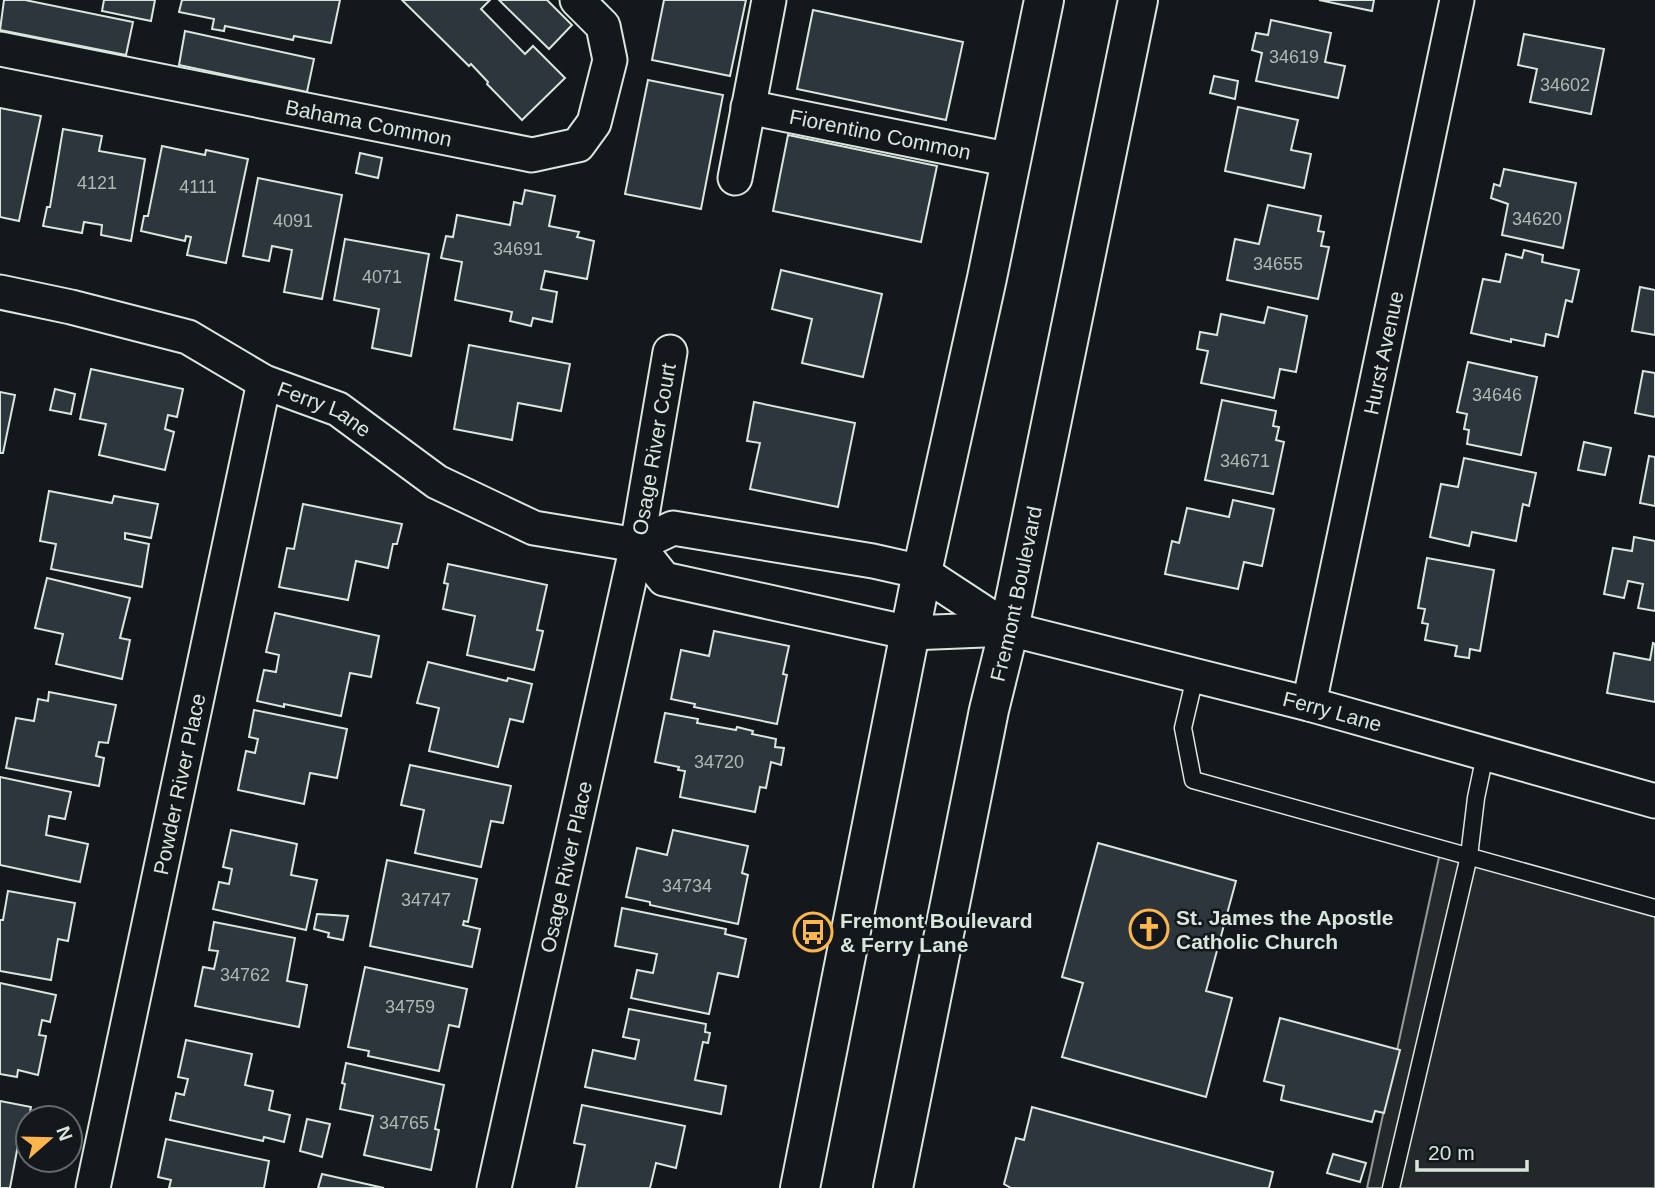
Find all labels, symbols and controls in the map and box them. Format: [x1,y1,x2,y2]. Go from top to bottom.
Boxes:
house number: 34619 [1269,47,1319,67]
house number: 34602 [1540,75,1590,95]
street label: Bahama Common [283,95,454,150]
street label: Fiorentino Common [788,104,973,163]
house number: 4121 [77,173,117,193]
house number: 4111 [179,177,217,197]
house number: 34620 [1512,209,1562,229]
house number: 4091 [273,211,313,231]
house number: 34691 [493,239,543,259]
house number: 34655 [1253,254,1303,274]
house number: 4071 [362,267,402,287]
street label: Hurst Avenue [1359,289,1407,417]
street label: Osage River Court [627,361,679,537]
street label: Ferry Lane [275,377,376,441]
house number: 34646 [1472,385,1522,405]
house number: 34671 [1220,451,1270,471]
street label: Fremont Boulevard [985,504,1045,684]
street label: Ferry Lane [1281,686,1385,735]
street label: Powder River Place [148,691,209,877]
house number: 34720 [694,752,744,772]
street label: Osage River Place [535,779,596,955]
house number: 34734 [662,876,712,896]
house number: 34747 [401,890,451,910]
place label: St. James the Apostle Catholic Church [1176,906,1393,953]
church icon: St. James the Apostle Catholic Church [1128,908,1170,950]
place label: Fremont Boulevard & Ferry Lane [840,909,1033,956]
bus stop icon: Fremont Boulevard & Ferry Lane [792,911,834,953]
house number: 34762 [220,965,270,985]
house number: 34759 [385,997,435,1017]
north arrow [14,1104,84,1174]
house number: 34765 [379,1113,429,1133]
text: N [52,1123,77,1143]
scale bar [1417,1128,1527,1172]
text: 20 m [1428,1141,1475,1164]

